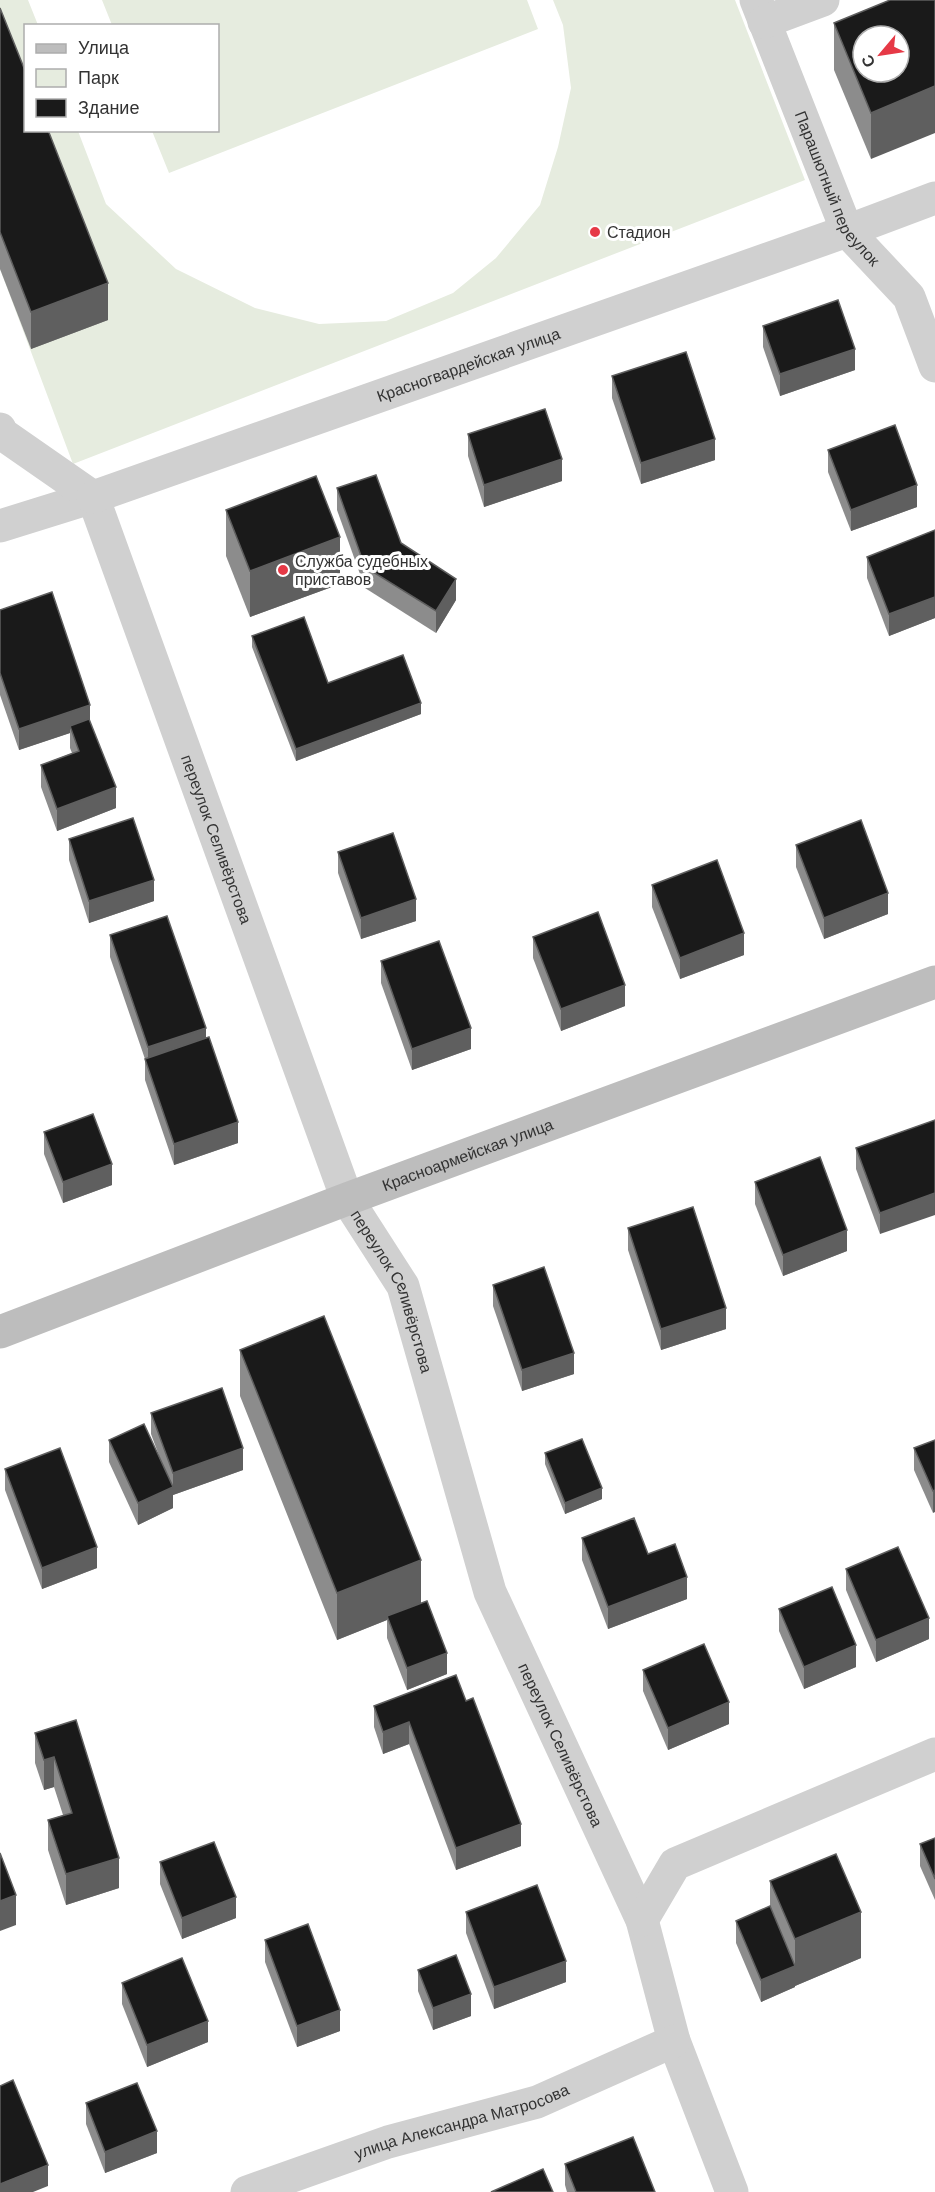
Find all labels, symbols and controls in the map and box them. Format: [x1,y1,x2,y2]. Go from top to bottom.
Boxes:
legend [24,24,219,132]
north arrow [851,24,911,84]
text: Улица [78,38,130,58]
text: С [858,51,879,70]
text: Парк [78,68,119,88]
text: Здание [78,98,139,118]
street label: Парашютный переулок [792,109,884,269]
place label: Стадион [607,224,671,241]
marker: Стадион [588,225,602,239]
street label: Красногвардейская улица [374,324,562,405]
place label: Служба судебных приставов [295,553,428,588]
marker: Служба судебных приставов [276,563,290,577]
street label: переулок Селивёрстова [178,752,255,926]
street label: Красноармейская улица [380,1115,555,1194]
street label: переулок Селивёрстова [348,1207,436,1375]
street label: переулок Селивёрстова [516,1660,606,1829]
street label: улица Александра Матросова [352,2080,571,2162]

